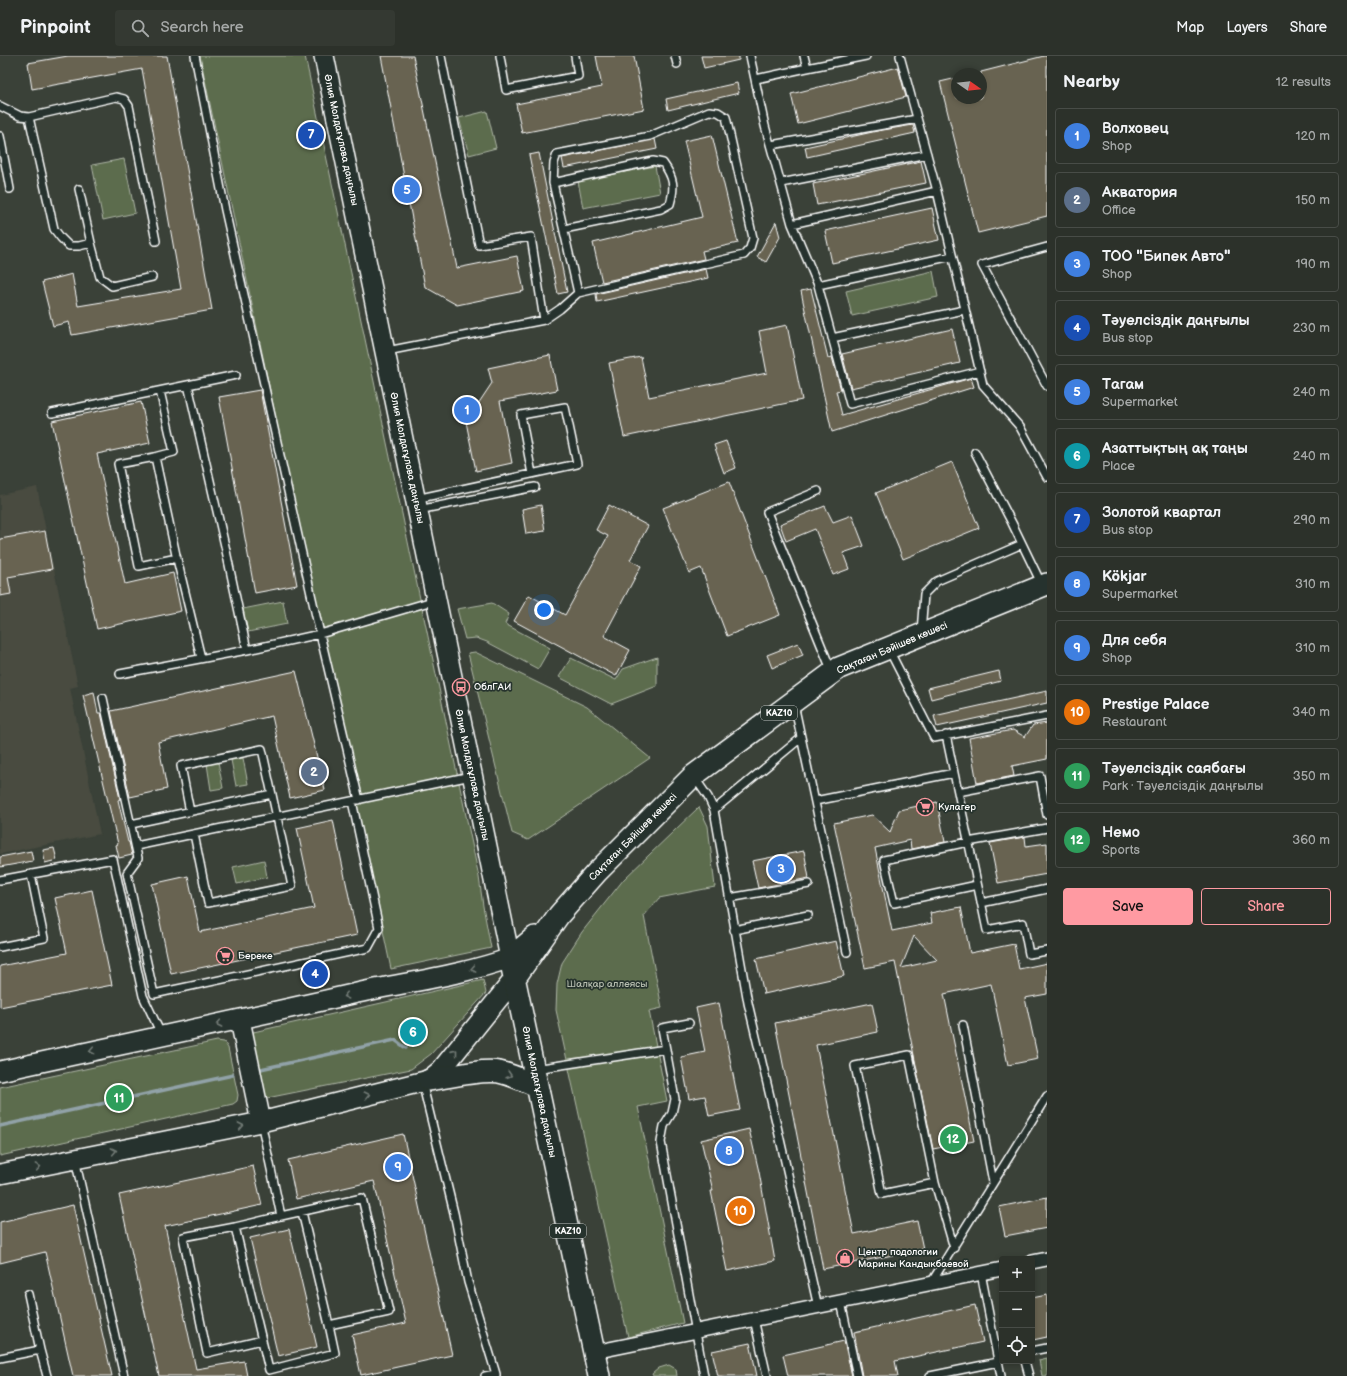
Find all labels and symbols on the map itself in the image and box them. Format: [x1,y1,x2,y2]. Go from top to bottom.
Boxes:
north arrow [951,68,987,104]
street label: Әлия Молдағұлова даңғылы [321,73,361,207]
pin: 7 [298,120,324,150]
pin: 5 [394,175,420,205]
street label: Әлия Молдағұлова даңғылы [387,391,427,525]
pin: 1 [454,395,480,425]
your location [534,600,554,620]
street label: Сақтаған Бәйішев көшесі [835,619,949,677]
bus stop icon: ОблГАИ [451,677,471,697]
place label: ОблГАИ [474,681,511,693]
road number: KAZ10 [761,706,797,720]
street label: Әлия Молдағұлова даңғылы [452,708,492,842]
pin: 2 [301,757,327,787]
street label: Сақтаған Бәйішев көшесі [587,791,679,883]
supermarket icon: Кулагер [915,797,935,817]
place label: Кулагер [938,801,976,813]
pin: 3 [768,854,794,884]
supermarket icon: Береке [215,946,235,966]
place label: Береке [238,950,273,962]
pin: 4 [302,959,328,989]
one-way arrow [470,964,476,973]
park label: Шалқар аллеясы [567,978,647,990]
one-way arrow [343,991,349,999]
pin: 6 [400,1017,426,1047]
one-way arrow [216,1020,222,1028]
street label: Әлия Молдағұлова даңғылы [519,1025,559,1159]
one-way arrow [89,1047,95,1055]
one-way arrow [451,1049,458,1056]
one-way arrow [505,1070,512,1079]
pin: 11 [106,1083,132,1113]
one-way arrow [364,1091,371,1100]
one-way arrow [238,1122,244,1130]
pin: 12 [940,1124,966,1154]
pin: 8 [716,1136,742,1166]
one-way arrow [110,1148,117,1156]
pin: 9 [385,1152,411,1182]
one-way arrow [35,1163,41,1171]
pin: 10 [727,1196,753,1226]
road number: KAZ10 [550,1224,586,1238]
place label: Центр подологии Марины Кандыкбаевой [858,1246,969,1270]
shop icon: Центр подологии Марины Кандыкбаевой [835,1248,855,1268]

